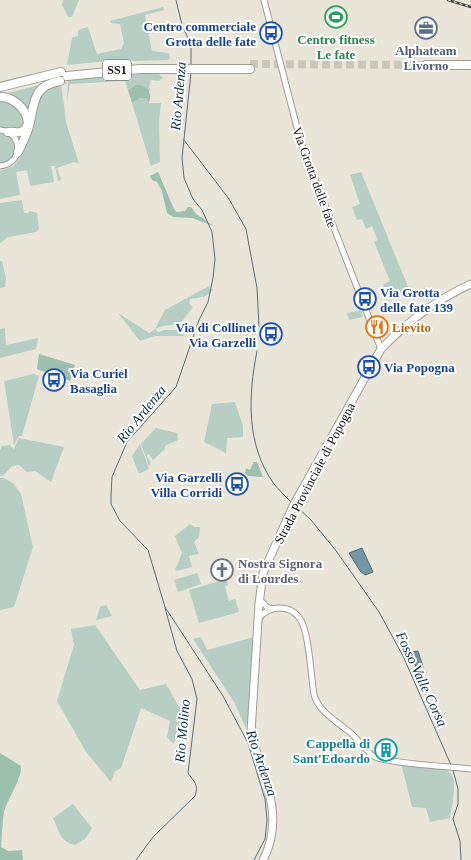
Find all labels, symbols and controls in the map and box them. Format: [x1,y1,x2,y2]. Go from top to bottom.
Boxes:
sports icon: Centro fitness Le fate [323,4,349,30]
office icon: Alphateam Livorno [413,15,439,41]
place label: Centro commerciale Grotta delle fate [144,19,256,49]
bus stop icon: Centro commerciale Grotta delle fate [258,20,284,46]
place label: Centro fitness Le fate [297,32,375,62]
place label: Alphateam Livorno [395,43,457,73]
road number: SS1 [103,60,131,80]
water label: Rio Ardenza [168,61,189,132]
street label: Via Grotta delle fate [289,125,340,230]
place label: Via Grotta delle fate 139 [380,285,453,315]
bus stop icon: Via Grotta delle fate 139 [352,286,378,312]
restaurant icon: Lievito [364,314,390,340]
place label: Via di Collinet Via Garzelli [176,320,257,350]
place label: Lievito [392,320,431,335]
bus stop icon: Via di Collinet Via Garzelli [258,321,284,347]
bus stop icon: Via Popogna [356,354,382,380]
place label: Via Popogna [384,360,455,375]
place label: Via Curiel Basaglia [70,366,128,396]
bus stop icon: Via Curiel Basaglia [41,367,67,393]
water label: Rio Ardenza [113,383,169,447]
street label: Strada Provinciale di Popogna [271,400,358,546]
place label: Via Garzelli Villa Corridi [151,470,222,500]
bus stop icon: Via Garzelli Villa Corridi [224,471,250,497]
place label: Nostra Signora di Lourdes [238,556,323,586]
church icon: Nostra Signora di Lourdes [209,557,235,583]
water label: Fosso Valle Corsa [393,629,450,729]
water label: Rio Molino [172,699,193,764]
water label: Rio Ardenza [243,727,280,798]
place label: Cappella di Sant'Edoardo [293,736,370,766]
building icon: Cappella di Sant'Edoardo [373,737,399,763]

